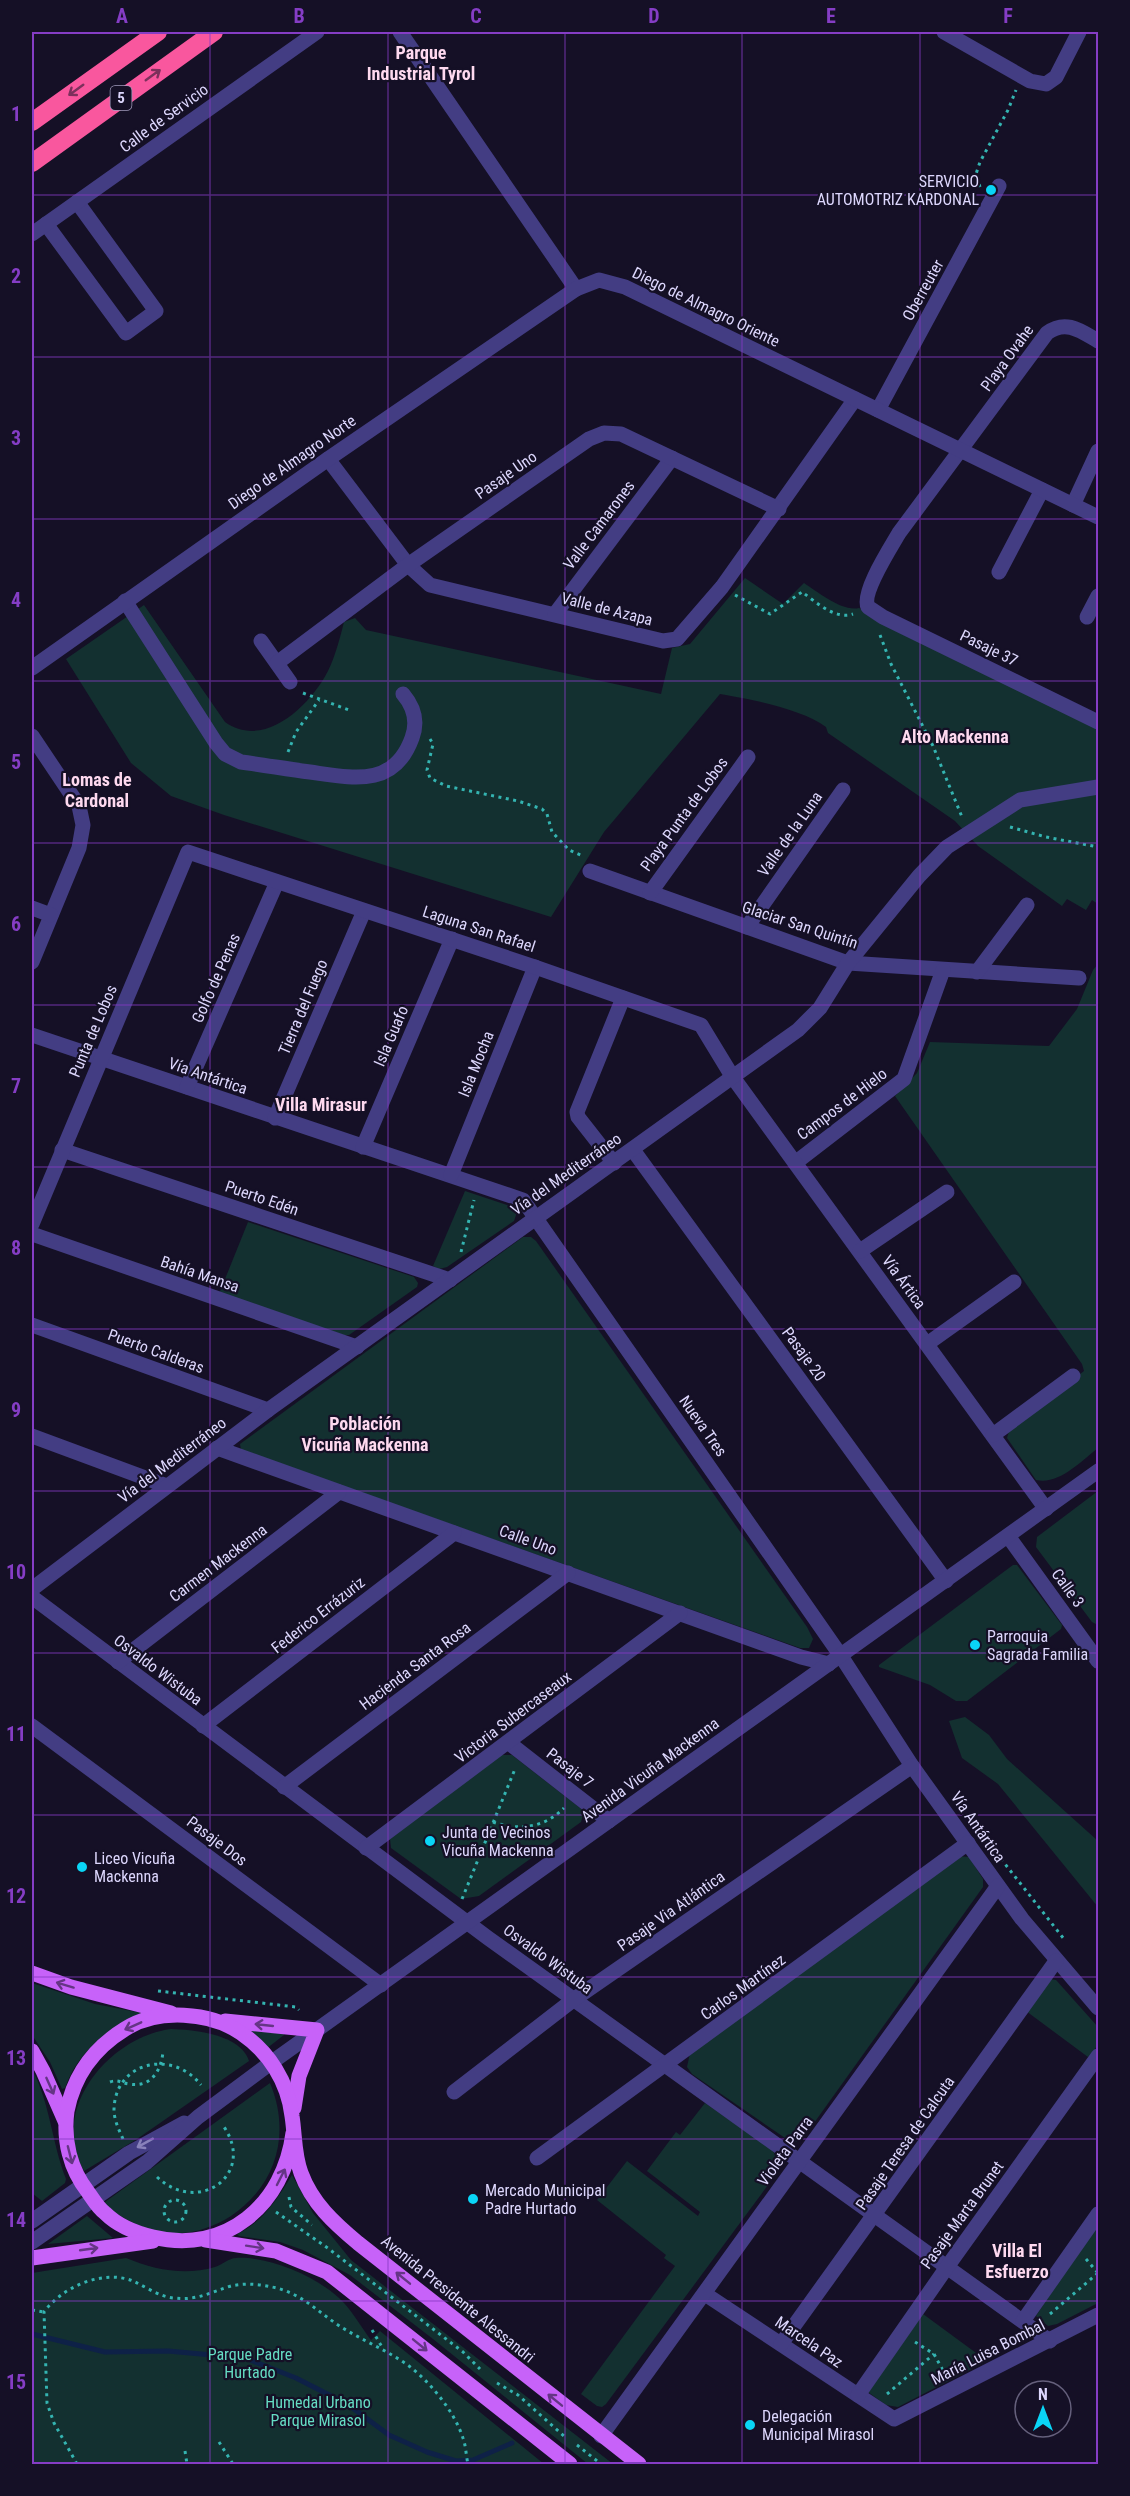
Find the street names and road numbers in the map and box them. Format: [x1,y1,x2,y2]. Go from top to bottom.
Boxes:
street label: Calle de Servicio [116,80,212,156]
road number: 5 [110,86,132,110]
street label: Oberreuter [898,256,948,324]
street label: Diego de Almagro Oriente [629,263,783,351]
street label: Playa Ovahe [977,321,1037,395]
street label: Diego de Almagro Norte [225,411,359,513]
street label: Pasaje Uno [471,447,541,503]
street label: Valle Camarones [559,477,639,573]
street label: Valle de Azapa [559,588,655,630]
street label: Pasaje 37 [957,626,1021,670]
street label: Playa Punta de Lobos [636,753,732,875]
street label: Valle de la Luna [754,788,826,880]
street label: Glaciar San Quintín [740,897,860,953]
street label: Laguna San Rafael [420,902,538,956]
street label: Golfo de Penas [188,930,244,1026]
street label: Tierra del Fuego [274,956,332,1058]
street label: Punta de Lobos [65,982,121,1080]
street label: Isla Guafo [370,1003,412,1069]
street label: Isla Mocha [454,1028,498,1100]
street label: Vía Antártica [166,1054,250,1098]
street label: Campos de Hielo [793,1064,891,1144]
street label: Vía del Mediterráneo [507,1129,625,1219]
street label: Puerto Edén [223,1177,301,1219]
street label: Vía Ártica [878,1251,930,1313]
street label: Bahía Mansa [158,1252,242,1296]
street label: Pasaje 20 [778,1323,830,1385]
street label: Puerto Calderas [105,1325,207,1377]
street label: Nueva Tres [675,1392,731,1460]
street label: Vía del Mediterráneo [114,1413,230,1507]
street label: Carmen Mackenna [165,1520,271,1606]
street label: Calle Uno [497,1521,559,1559]
street label: Calle 3 [1048,1565,1088,1611]
street label: Federico Errázuriz [267,1573,369,1657]
street label: Hacienda Santa Rosa [356,1618,474,1714]
street label: Osvaldo Wistuba [110,1631,206,1709]
street label: Victoria Subercaseaux [451,1667,575,1767]
street label: Avenida Vicuña Mackenna [577,1714,723,1826]
street label: Pasaje 7 [543,1744,597,1792]
street label: Vía Antártica [947,1788,1009,1866]
street label: Pasaje Dos [183,1812,251,1870]
street label: Pasaje Via Atlántica [614,1867,728,1955]
street label: Osvaldo Wistuba [500,1920,596,1998]
street label: Carlos Martínez [697,1950,789,2024]
street label: Pasaje Teresa de Calcuta [852,2073,958,2213]
street label: Violeta Parra [753,2112,817,2190]
street label: Pasaje Marta Brunet [917,2157,1008,2273]
street label: Avenida Presidente Alessandri [377,2231,539,2367]
street label: Marcela Paz [771,2312,847,2372]
street label: María Luisa Bombal [928,2315,1048,2389]

